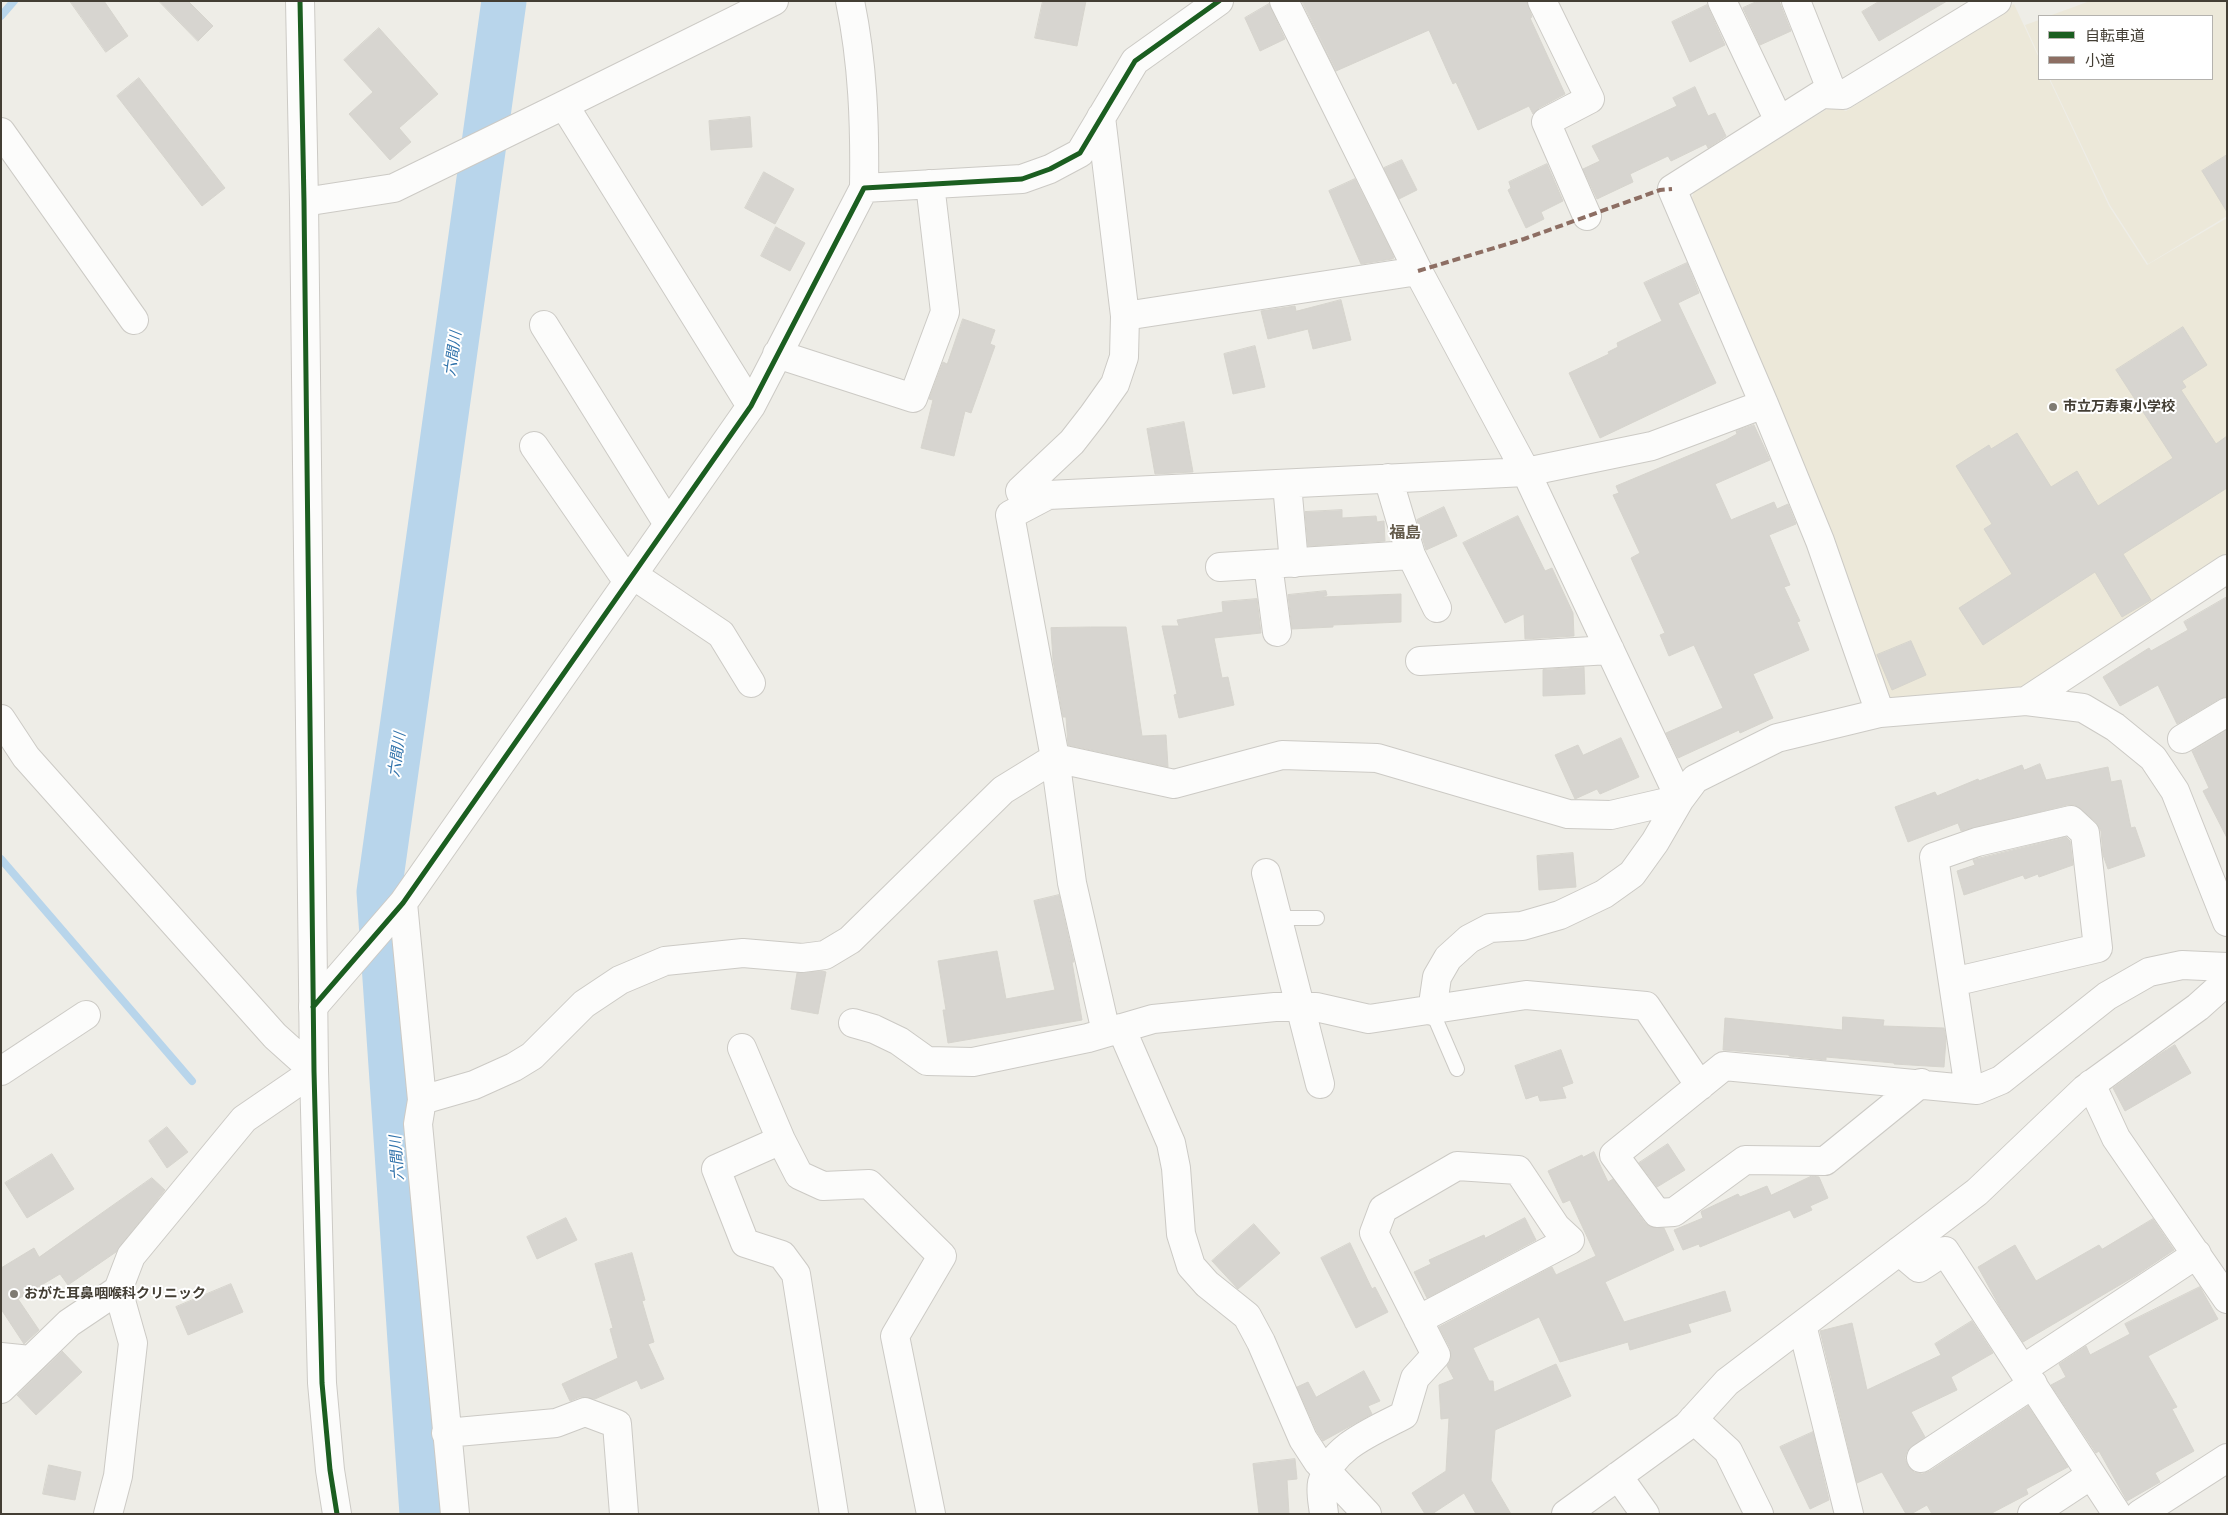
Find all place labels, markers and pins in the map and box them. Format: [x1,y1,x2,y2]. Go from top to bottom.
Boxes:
place label: 市立万寿東小学校 [2063,399,2175,415]
marker: 市立万寿東小学校 [2047,401,2059,413]
place label: おがた耳鼻咽喉科クリニック [24,1286,206,1302]
marker: おがた耳鼻咽喉科クリニック [8,1288,20,1300]

